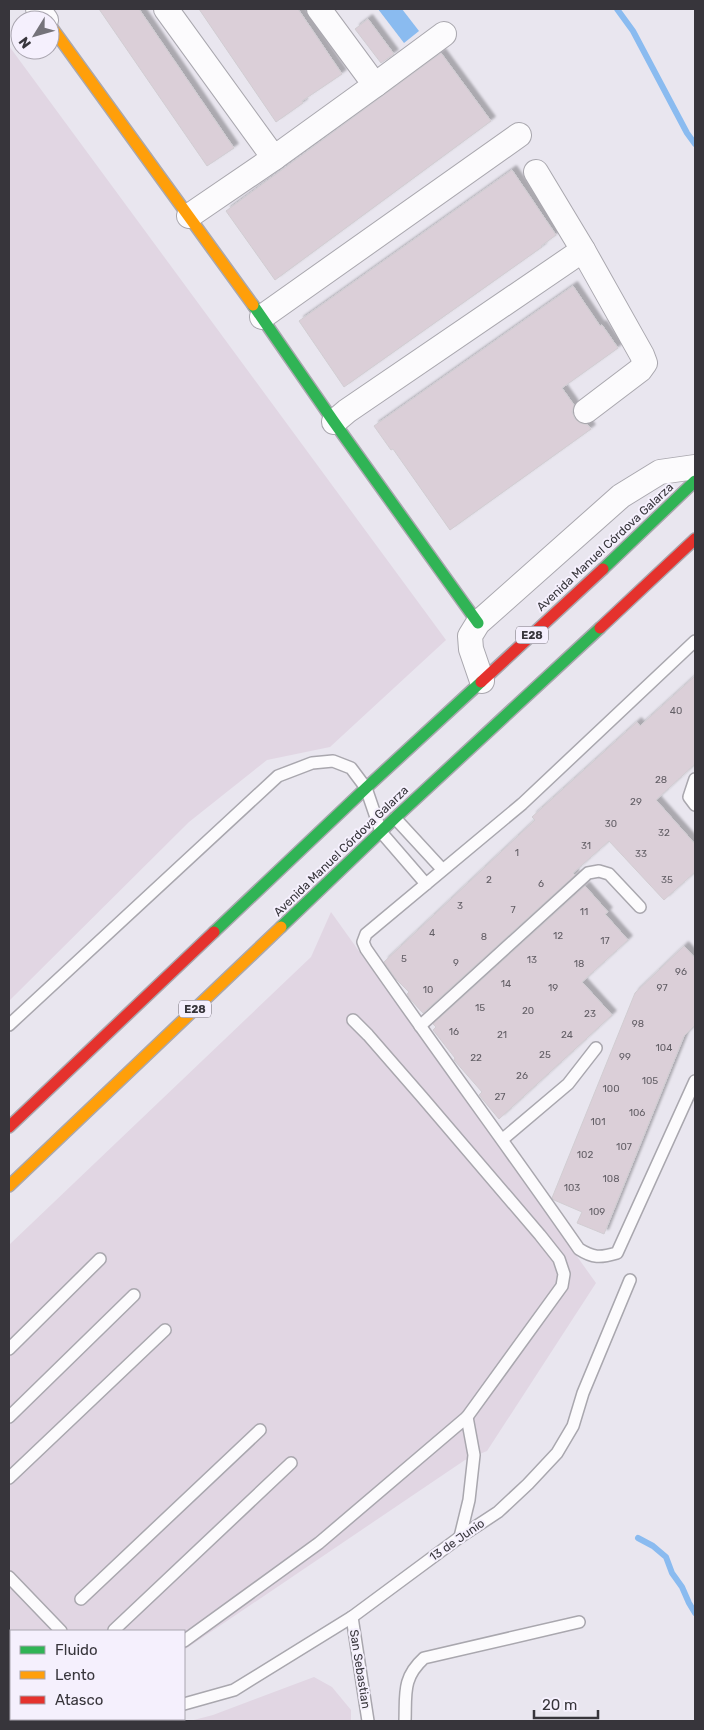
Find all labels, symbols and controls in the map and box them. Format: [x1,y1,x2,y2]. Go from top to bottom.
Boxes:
north arrow [10,10,60,60]
text: N [15,33,35,52]
street label: Avenida Manuel Córdova Galarza [534,480,676,614]
road number: E28 [516,626,548,644]
house number: 40 [670,705,682,717]
house number: 28 [655,774,667,786]
street label: Avenida Manuel Córdova Galarza [271,783,411,919]
house number: 29 [630,796,642,808]
house number: 30 [605,818,617,830]
house number: 32 [658,827,670,839]
house number: 31 [581,840,591,852]
house number: 1 [515,847,519,859]
house number: 33 [635,848,647,860]
house number: 2 [486,874,492,886]
house number: 35 [661,874,673,886]
house number: 6 [538,878,544,890]
house number: 3 [457,900,463,912]
house number: 7 [510,904,516,916]
house number: 11 [580,906,588,918]
house number: 4 [429,927,435,939]
house number: 12 [553,930,563,942]
house number: 8 [481,931,487,943]
house number: 17 [600,935,610,947]
house number: 5 [401,953,407,965]
house number: 13 [527,954,537,966]
house number: 9 [453,957,459,969]
house number: 18 [574,958,584,970]
house number: 96 [675,966,687,978]
house number: 14 [501,978,511,990]
house number: 19 [548,982,558,994]
house number: 97 [656,982,668,994]
house number: 10 [423,984,433,996]
road number: E28 [179,1001,211,1018]
house number: 15 [475,1002,485,1014]
house number: 20 [522,1005,534,1017]
house number: 23 [584,1008,596,1020]
house number: 98 [632,1018,644,1030]
house number: 16 [449,1026,459,1038]
house number: 21 [497,1029,507,1041]
house number: 24 [561,1029,573,1041]
house number: 104 [656,1042,672,1054]
house number: 25 [539,1049,551,1061]
house number: 99 [619,1051,631,1063]
house number: 22 [470,1052,482,1064]
house number: 26 [516,1070,528,1082]
house number: 105 [642,1075,658,1087]
house number: 100 [603,1083,619,1095]
house number: 27 [495,1091,506,1103]
house number: 106 [629,1107,645,1119]
house number: 101 [591,1116,605,1128]
house number: 107 [616,1141,632,1153]
house number: 102 [577,1149,593,1161]
house number: 108 [603,1173,620,1185]
house number: 103 [564,1182,580,1194]
house number: 109 [589,1206,605,1218]
street label: 13 de Junio [427,1516,487,1564]
street label: San Sebastian [347,1628,373,1710]
legend [10,1630,185,1720]
text: Fluido [55,1641,98,1659]
text: Lento [55,1666,95,1684]
scale bar [534,1688,598,1720]
text: Atasco [55,1691,103,1709]
text: 20 m [542,1696,577,1714]

